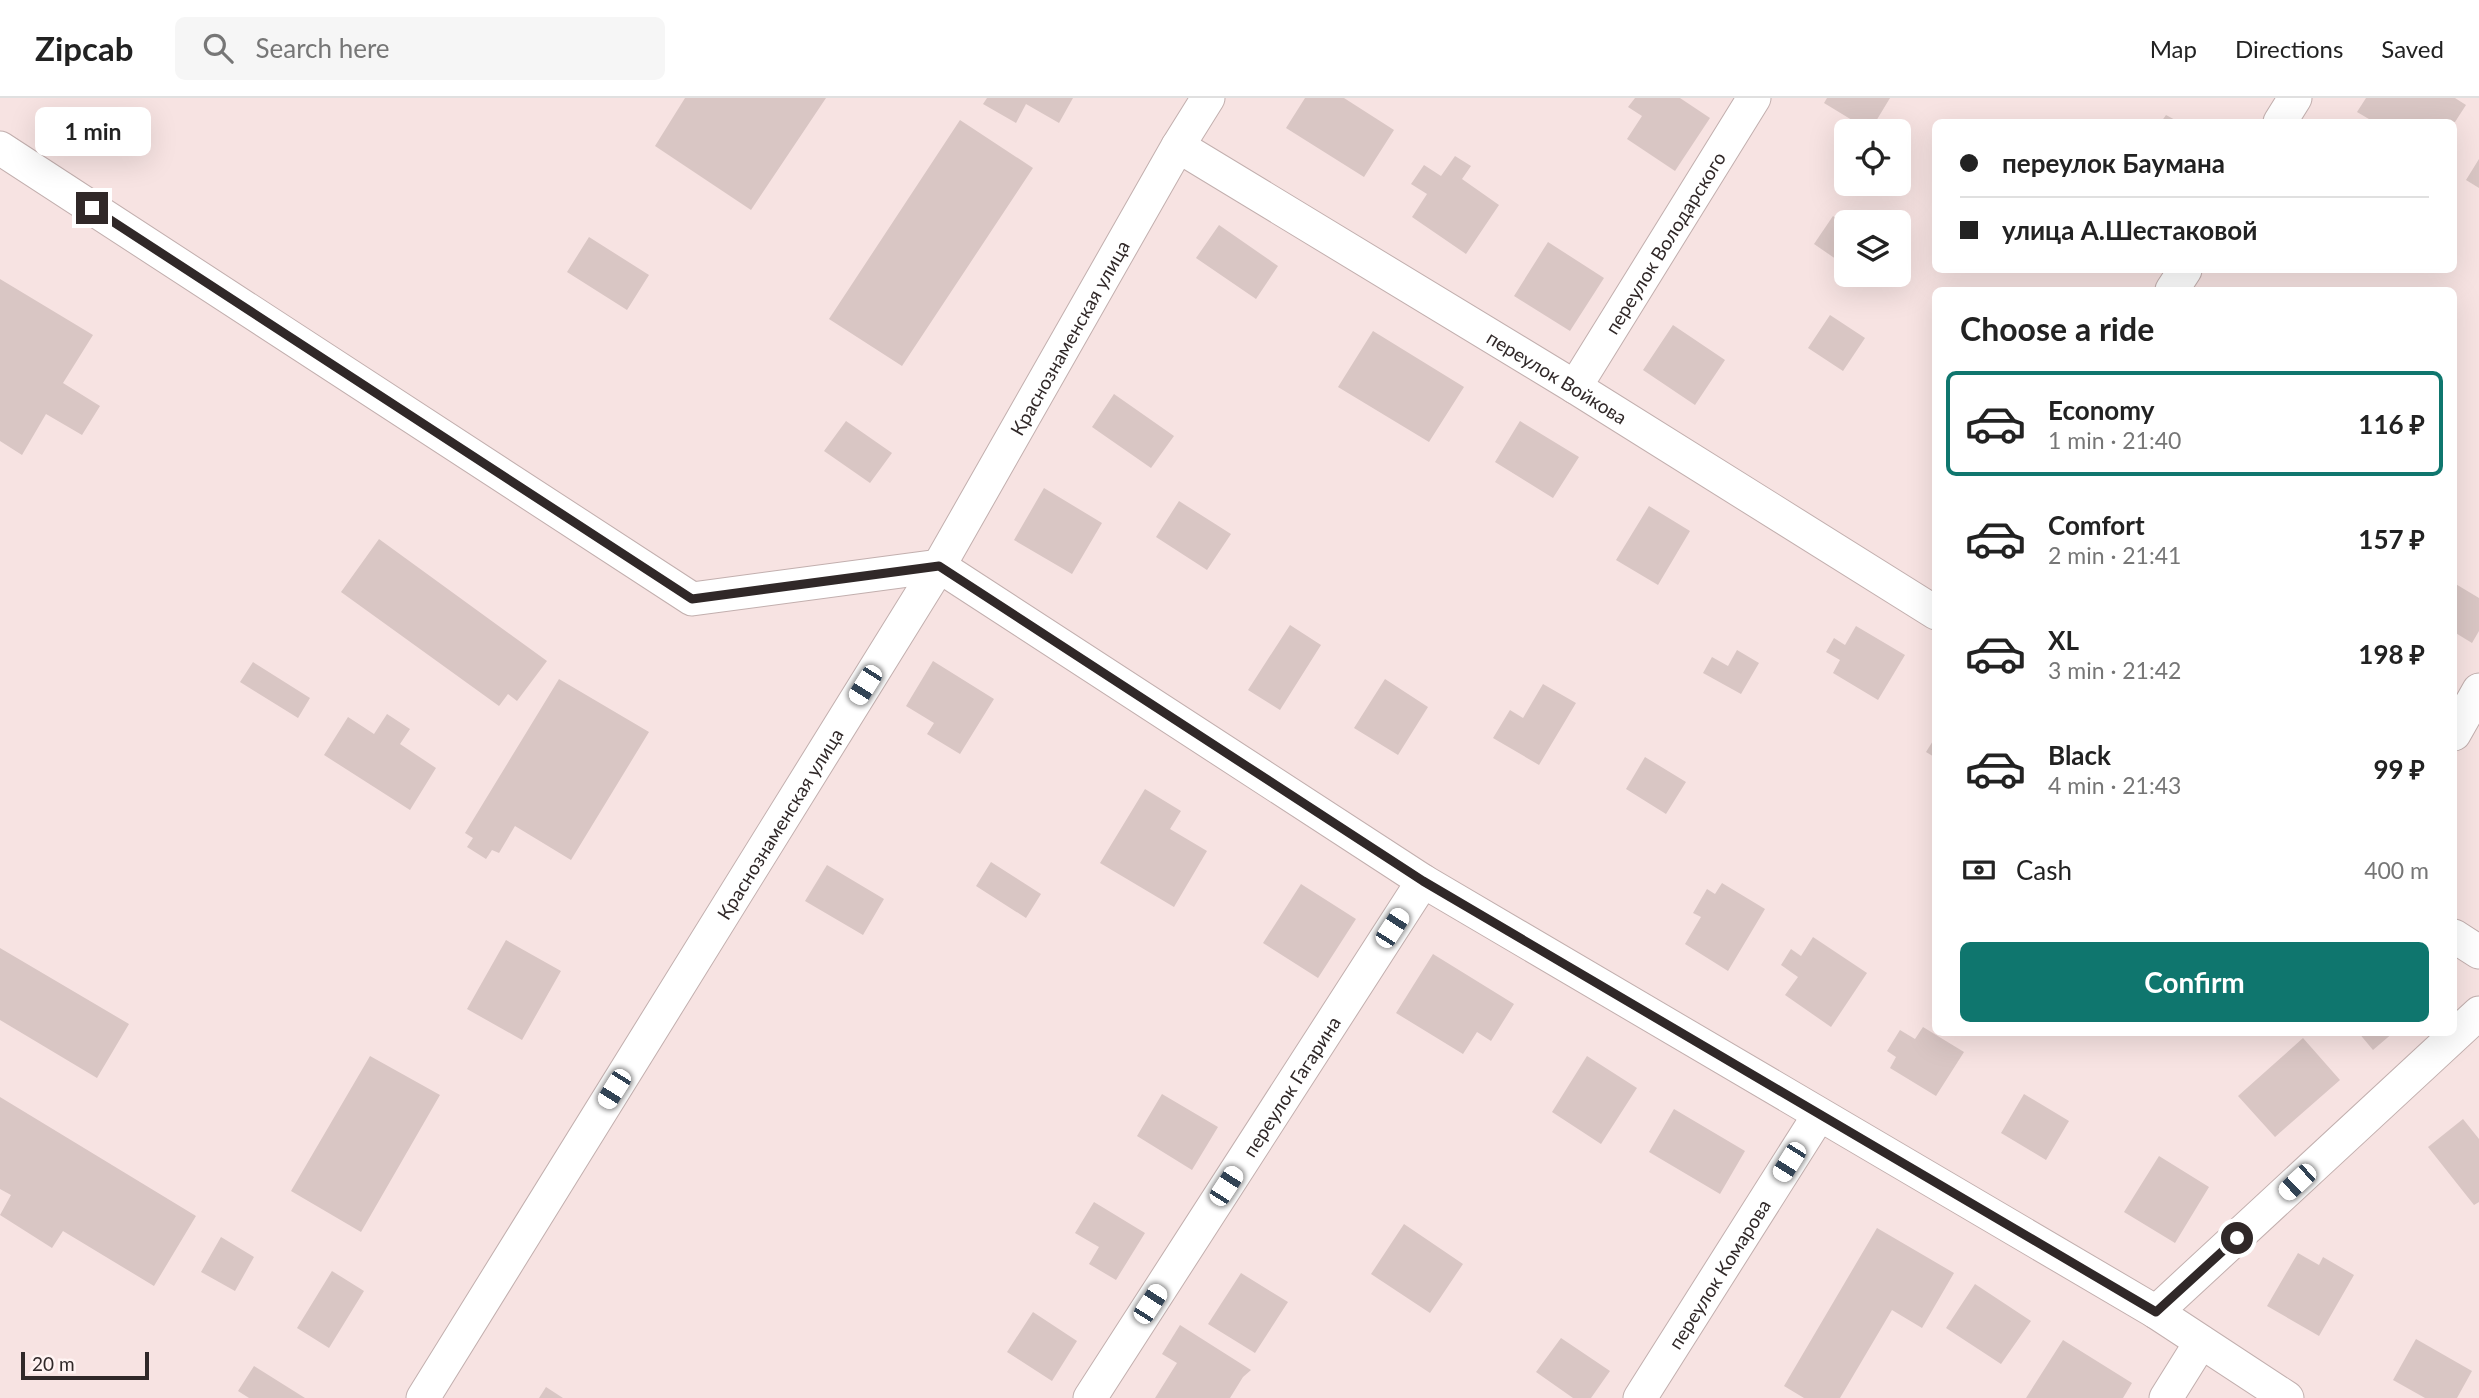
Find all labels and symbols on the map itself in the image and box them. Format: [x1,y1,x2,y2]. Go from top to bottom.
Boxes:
callout: 1 min [34,106,150,155]
street label: переулок Володарского [1599,147,1730,338]
route end [76,192,108,224]
street label: Краснознаменская улица [1005,236,1134,439]
street label: переулок Войкова [1483,325,1631,428]
car [845,662,886,708]
street label: Краснознаменская улица [711,724,847,923]
car [1372,905,1413,951]
street label: переулок Гагарина [1237,1012,1345,1161]
car [594,1066,635,1112]
car [1769,1139,1810,1185]
car [2275,1160,2320,1204]
car [1206,1163,1247,1209]
street label: переулок Комарова [1663,1195,1774,1353]
route start [2221,1222,2253,1254]
car [1130,1281,1171,1327]
scale bar [21,1349,149,1381]

